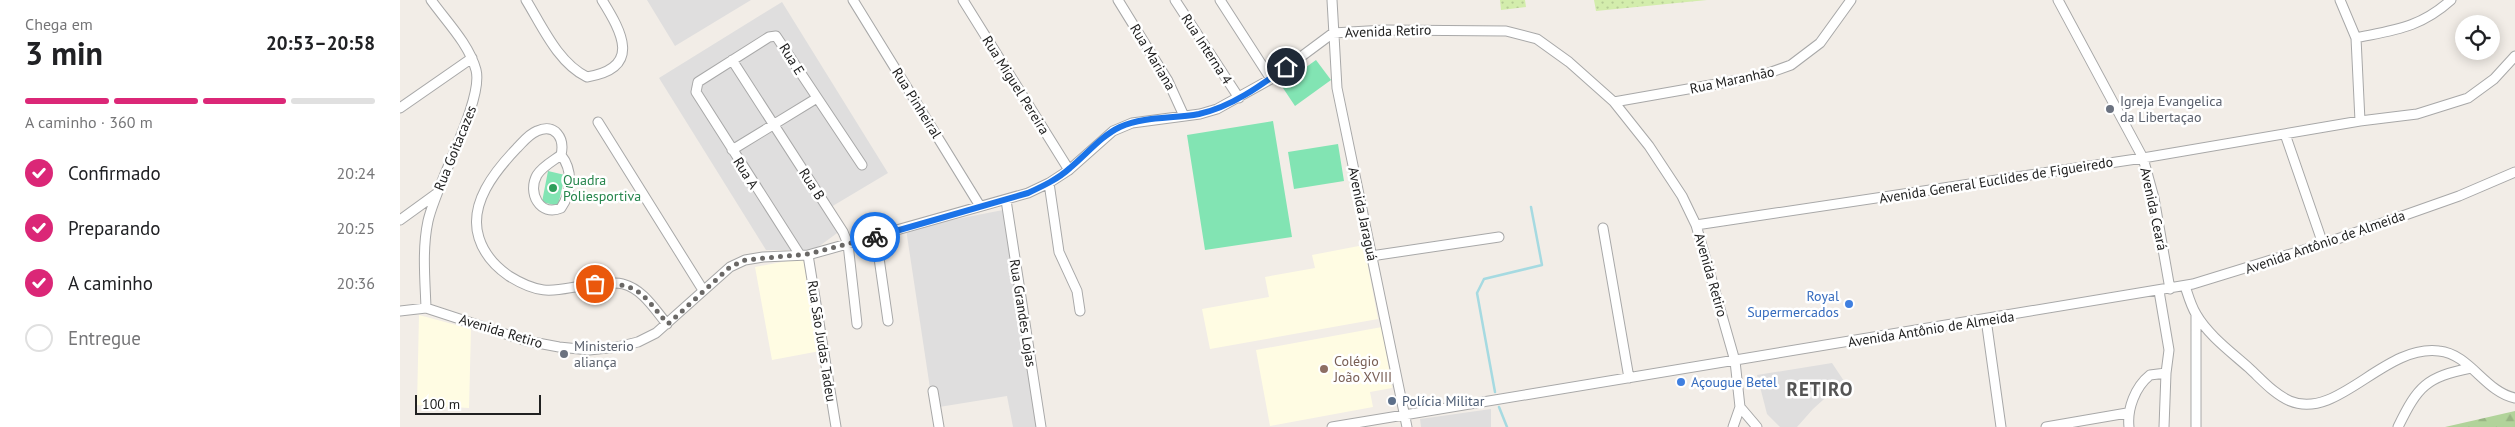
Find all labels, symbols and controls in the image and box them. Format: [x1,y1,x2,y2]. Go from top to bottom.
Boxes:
street label: Rua Interna 4 [1178,10,1237,88]
text: Chega em [25,14,93,34]
map controls [2455,15,2500,60]
button: locate [2455,15,2500,60]
street label: Rua Mariana [1126,20,1180,94]
street label: Avenida Retiro [1344,20,1432,42]
text: 20:53–20:58 [266,31,375,55]
text: 3 min [25,32,103,74]
street label: Rua Miguel Pereira [978,32,1054,138]
street label: Rua E [775,40,809,78]
pin [1265,46,1307,88]
icon: home [1272,53,1300,81]
street label: Rua Maranhão [1688,62,1776,98]
street label: Rua Pinheiral [888,64,946,142]
place label: Igreja Evangelica da Libertaçao [2120,92,2223,126]
street label: Rua Goitacazes [430,103,480,193]
marker: Igreja Evangelica da Libertaçao [2104,103,2116,115]
text: A caminho · 360 m [25,112,153,132]
street label: Avenida General Euclides de Figueiredo [1878,153,2114,207]
street label: Rua A [729,154,763,193]
icon: check [25,159,53,187]
text: Confirmado [68,161,161,185]
text: 20:24 [337,163,375,183]
street label: Rua B [795,165,829,203]
street label: Avenida Jaraguá [1344,165,1382,263]
street label: Avenida Ceará [2136,166,2172,252]
place label: Quadra Poliesportiva [563,171,641,205]
marker: Quadra Poliesportiva [547,182,559,194]
street label: Avenida Antônio de Almeida [2243,206,2407,278]
courier [850,212,900,262]
icon: check [25,214,53,242]
text: Preparando [68,216,160,240]
text: 20:25 [337,218,375,238]
icon: bike [861,223,889,251]
street label: Avenida Retiro [1690,231,1732,319]
street label: Rua Grandes Lojas [1006,258,1040,368]
pin [574,263,616,305]
icon: check [25,269,53,297]
icon: bag [581,270,609,298]
text: A caminho [68,271,153,295]
text: 20:36 [337,273,375,293]
street label: Rua São Judas Tadeu [804,279,840,403]
place label: Royal Supermercados [1747,287,1839,321]
marker: Royal Supermercados [1843,298,1855,310]
street label: Avenida Antônio de Almeida [1847,307,2015,351]
street label: Avenida Retiro [457,310,545,352]
text: Entregue [68,326,141,350]
place label: Ministerio aliança [574,337,634,371]
marker: Ministerio aliança [558,348,570,360]
place label: Colégio João XVIII [1333,352,1392,386]
marker: Colégio João XVIII [1318,363,1330,375]
place label: Açougue Betel [1691,373,1777,391]
marker: Açougue Betel [1675,376,1687,388]
district label: RETIRO [1786,377,1854,401]
scale bar [415,392,541,415]
place label: Polícia Militar [1402,392,1485,410]
text: 100 m [422,395,460,413]
marker: Polícia Militar [1386,395,1398,407]

